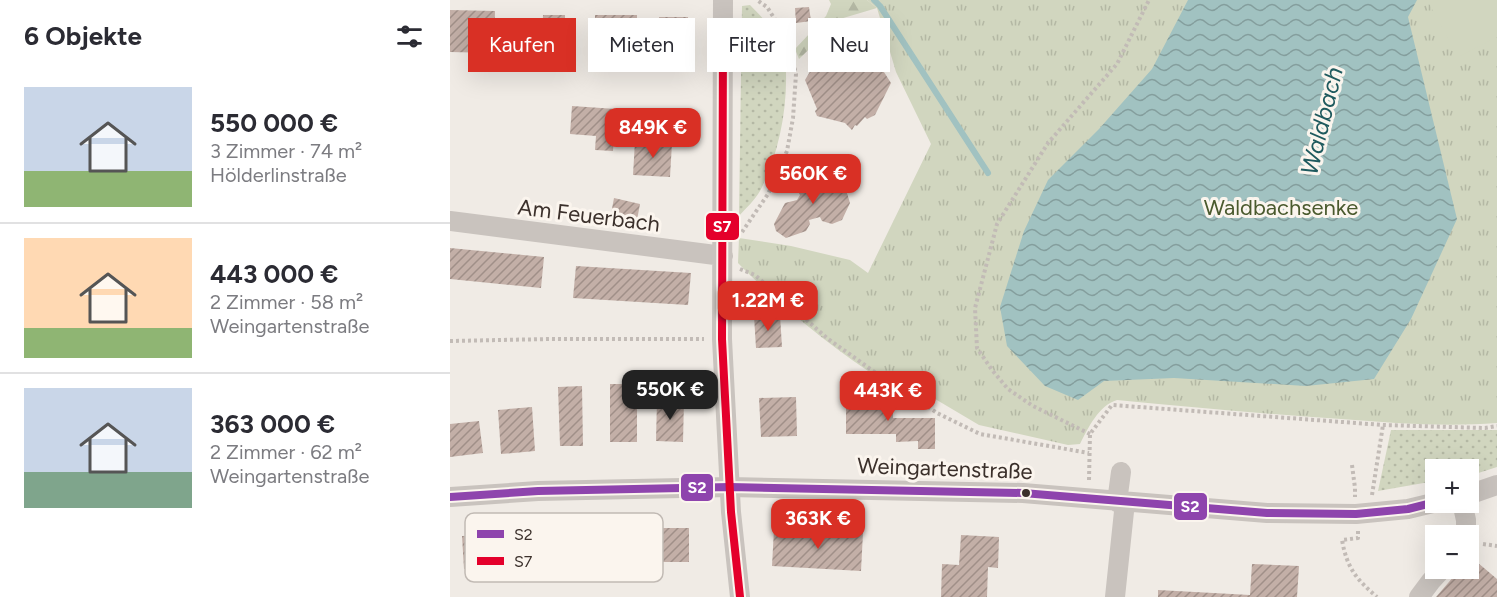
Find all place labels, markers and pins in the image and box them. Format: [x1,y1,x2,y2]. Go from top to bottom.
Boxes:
pin: 849K € [604,108,702,159]
pin: 560K € [764,154,862,205]
pin: 1.22M € [713,281,823,332]
pin: 550K € [621,370,719,421]
pin: 443K € [839,371,937,422]
unlabelled marker [1020,487,1032,499]
pin: 363K € [769,499,867,550]

